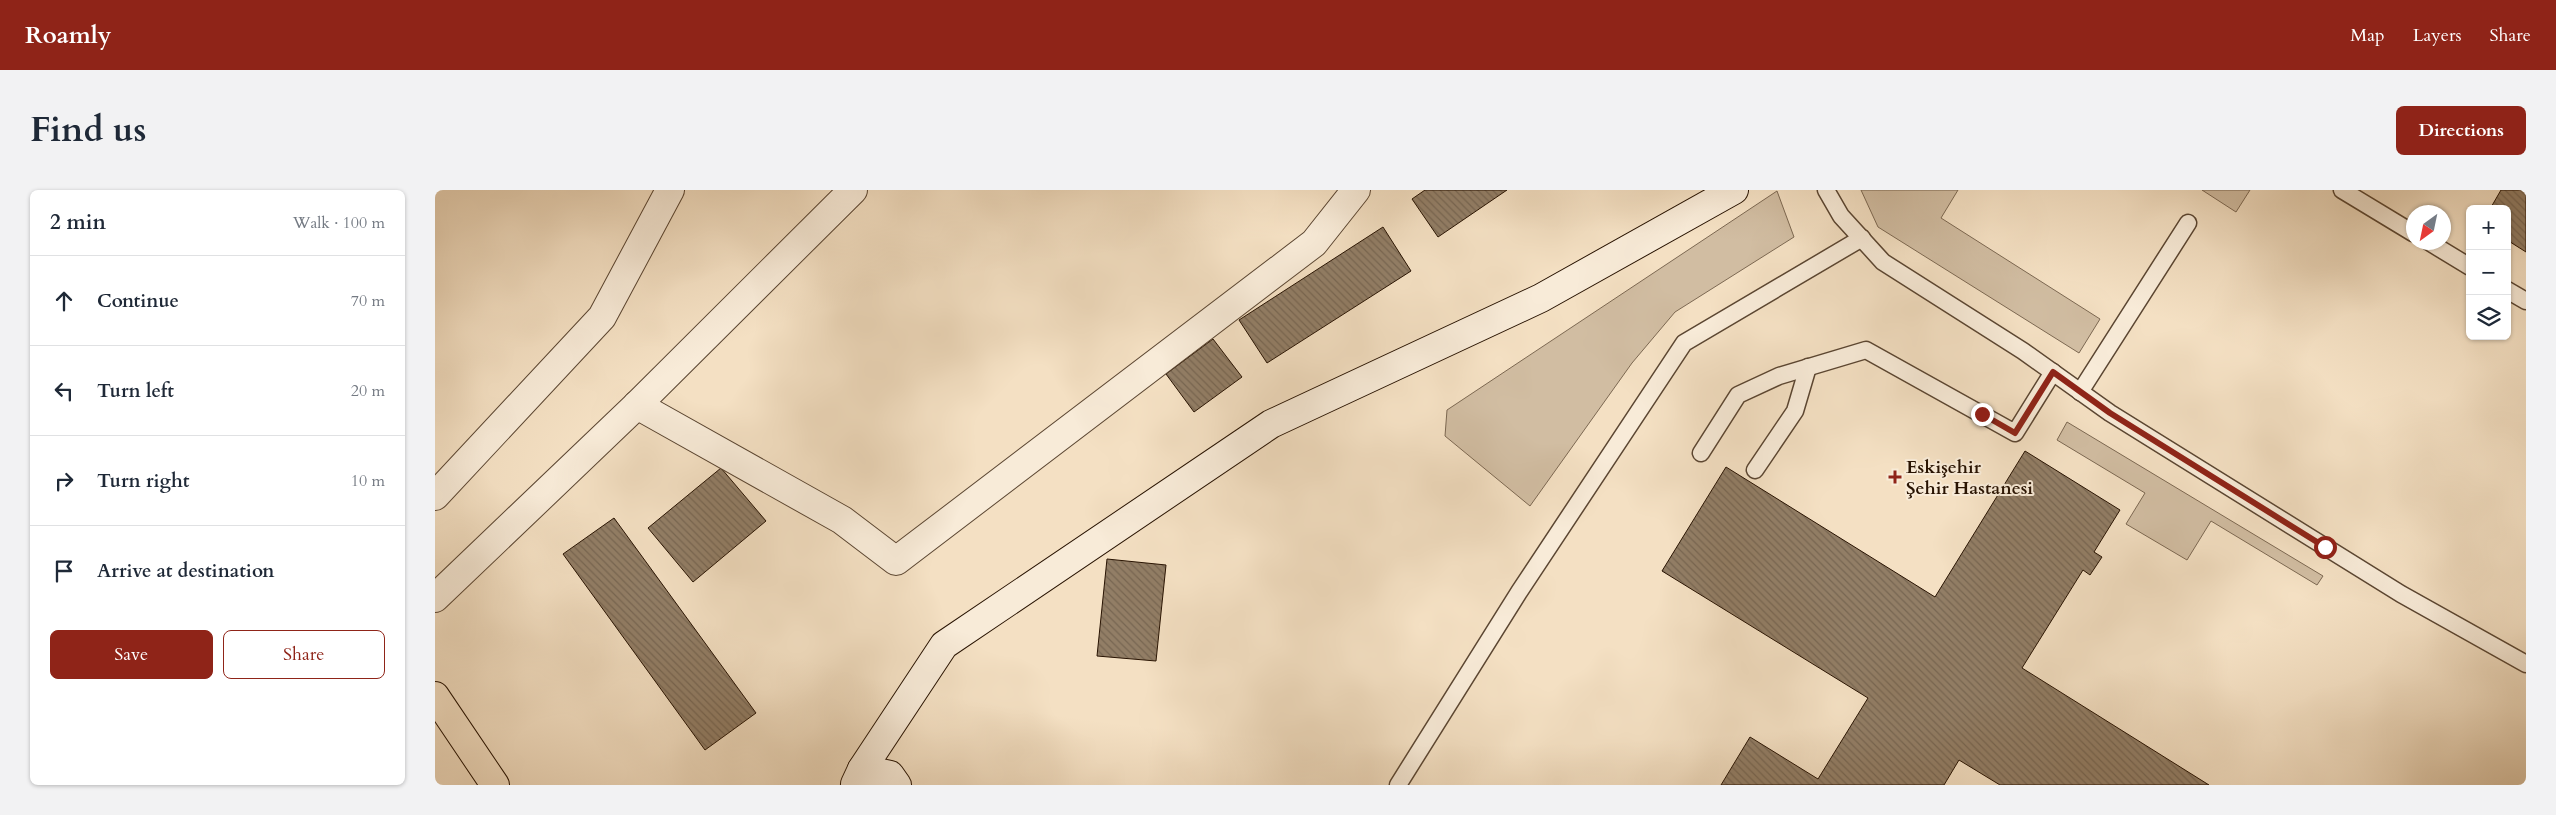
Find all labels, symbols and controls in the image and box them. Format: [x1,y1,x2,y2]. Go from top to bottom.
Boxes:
text: Roamly [25,19,111,52]
text: Map [2350,23,2385,48]
text: Layers [2413,23,2462,48]
text: Share [2490,23,2531,48]
text: Find us [30,106,146,154]
button: Directions [2396,106,2526,155]
north arrow [2406,205,2451,250]
map controls [2466,205,2511,340]
button: + [2466,205,2511,250]
text: 2 min [50,208,106,237]
text: Walk · 100 m [293,212,385,234]
button: − [2466,250,2511,295]
icon: ahead [50,287,78,315]
text: Continue [97,288,179,314]
text: 70 m [351,290,385,312]
button: layers [2466,295,2511,340]
icon: left [50,377,78,405]
text: Turn left [97,378,174,404]
text: 20 m [351,380,385,402]
route end [1971,403,1994,426]
place label: Eskişehir Şehir Hastanesi [1906,455,2033,501]
icon: right [50,467,78,495]
text: Turn right [97,468,189,494]
text: 10 m [351,470,385,492]
marker: Eskişehir Şehir Hastanesi [1888,470,1902,484]
route start [2314,536,2337,559]
icon: arrive [50,557,78,585]
text: Arrive at destination [97,558,274,584]
button: Save [50,630,213,679]
button: Share [223,630,385,679]

